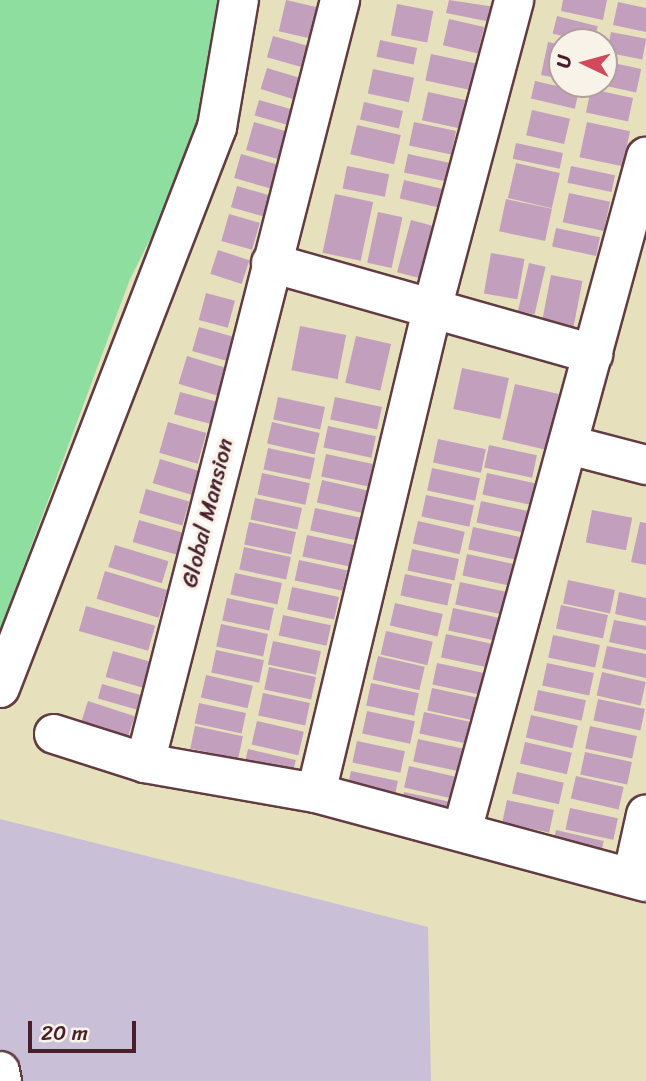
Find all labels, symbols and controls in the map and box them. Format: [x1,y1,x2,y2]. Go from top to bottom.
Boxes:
north arrow [548,28,618,98]
text: U [547,54,581,69]
street label: Global Mansion [176,436,240,590]
scale bar [32,1007,140,1052]
text: 20 m [41,1014,88,1052]

